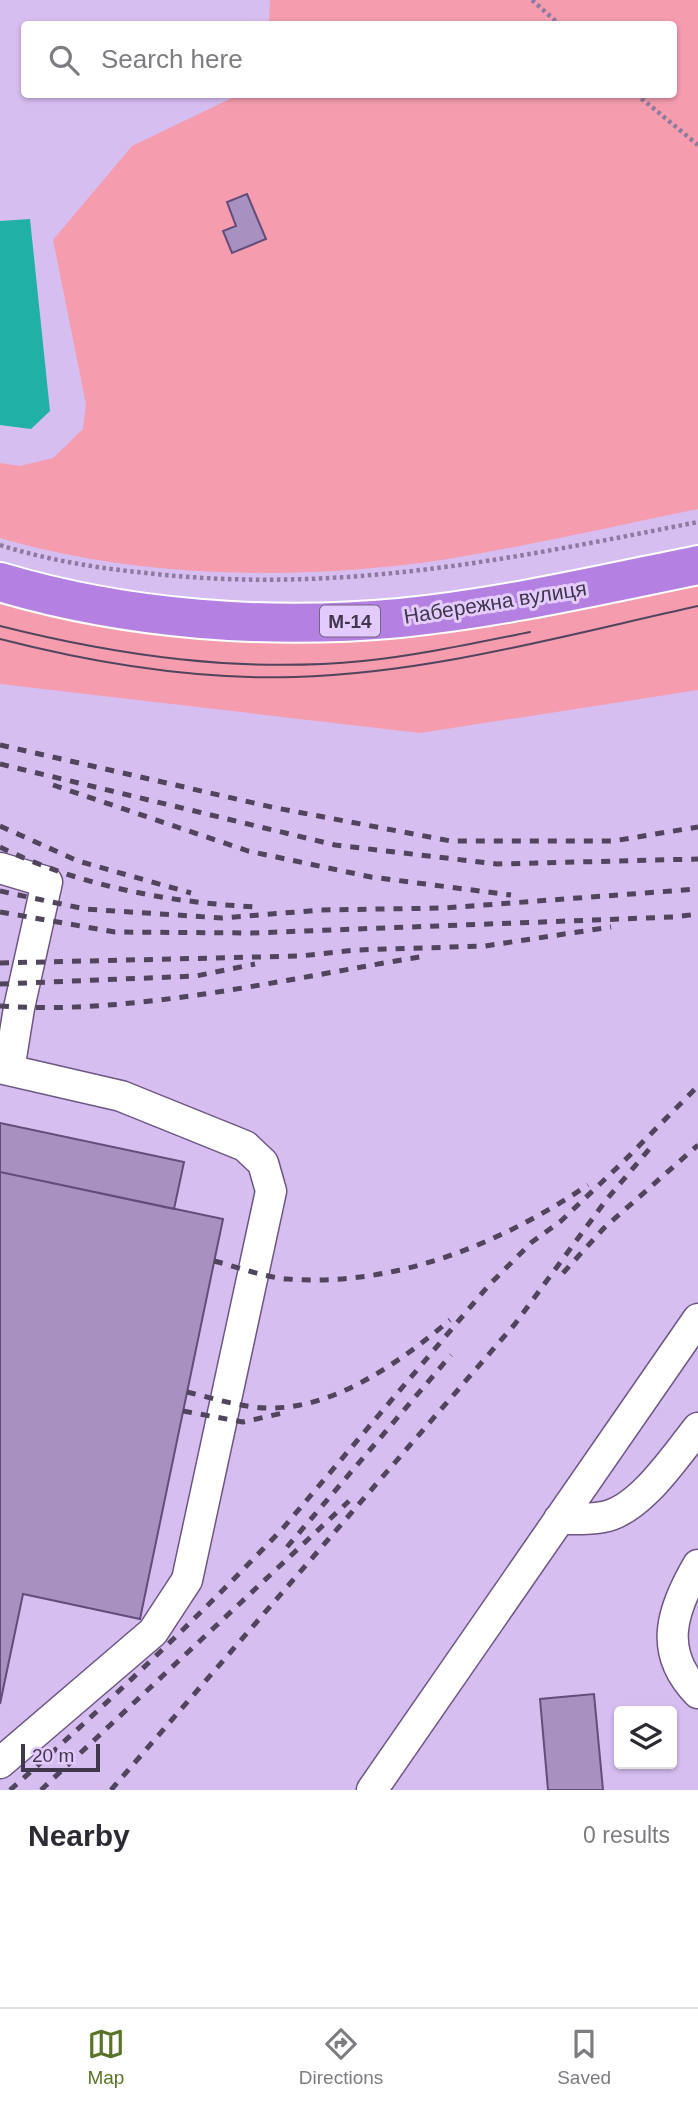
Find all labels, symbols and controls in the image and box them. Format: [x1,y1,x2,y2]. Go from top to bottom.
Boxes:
search box [21,21,677,98]
icon: search [45,41,83,79]
text: Search here [101,44,243,74]
street label: Набережна вулиця [402,576,588,628]
road number: М-14 [320,606,380,636]
map controls [614,1706,677,1769]
button: layers [614,1706,677,1769]
scale bar [21,1741,100,1773]
text: 20 m [32,1745,74,1766]
text: Nearby [28,1819,130,1852]
text: 0 results [583,1822,670,1848]
tab: Map [87,2025,125,2089]
tab: Directions [299,2025,383,2089]
tab: Saved [557,2025,611,2089]

